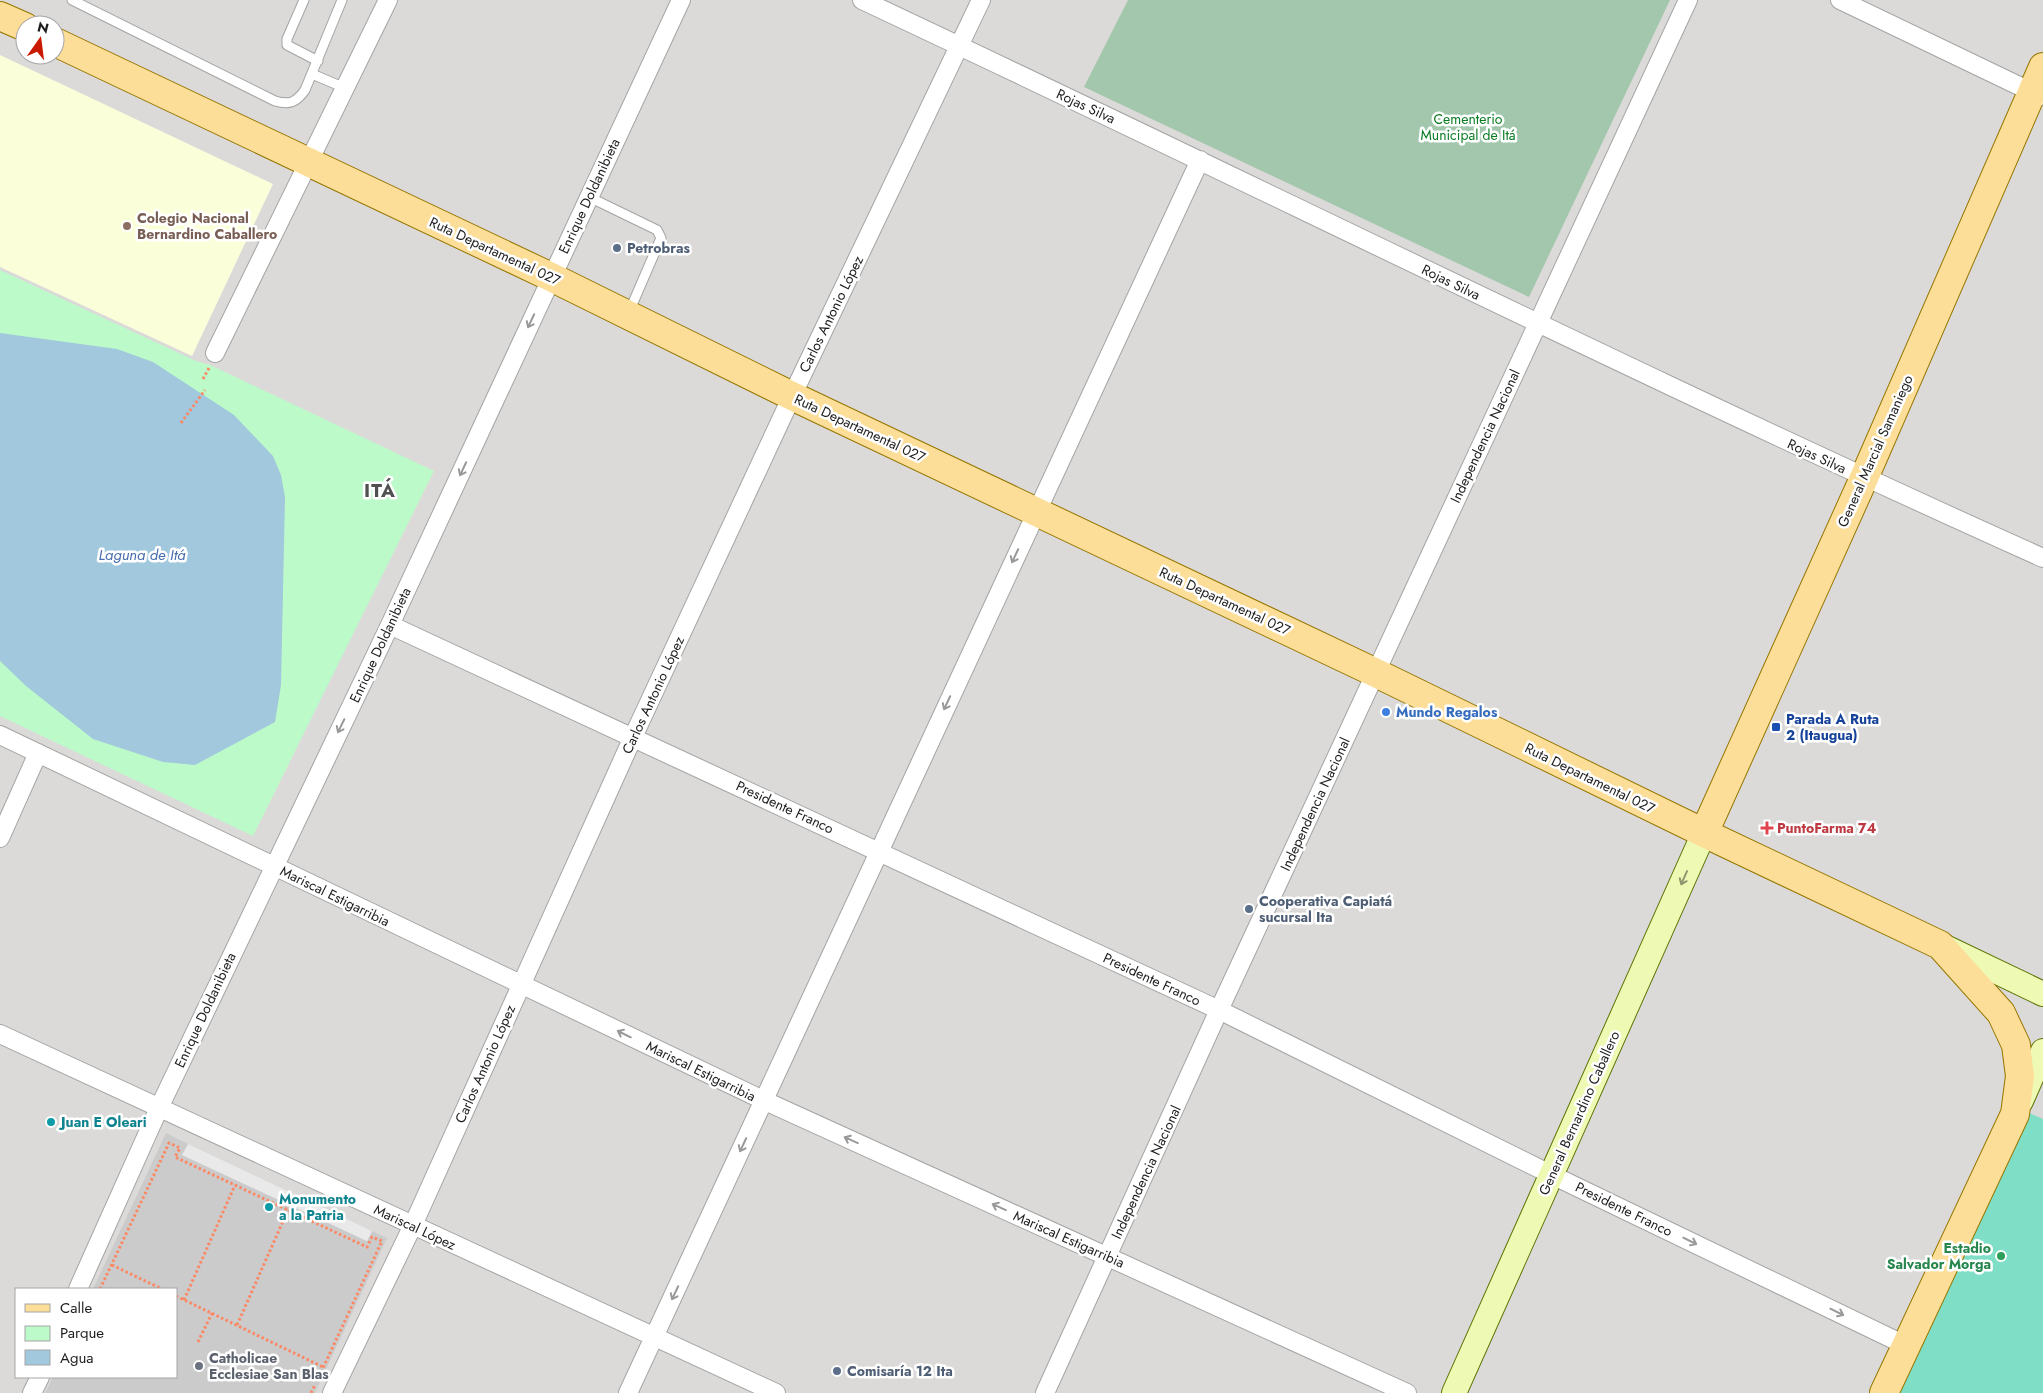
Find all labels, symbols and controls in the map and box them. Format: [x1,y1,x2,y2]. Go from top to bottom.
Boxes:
north arrow [15,15,65,65]
text: N [35,16,51,38]
street label: Rojas Silva [1053,84,1119,128]
park label: Cementerio Municipal de Itá [1420,109,1516,145]
street label: Enrique Doldanibieta [553,135,625,257]
place label: Colegio Nacional Bernardino Caballero [137,208,277,244]
street label: Ruta Departamental 027 [426,212,564,290]
marker: Colegio Nacional Bernardino Caballero [121,220,133,232]
place label: Petrobras [627,238,691,258]
marker: Petrobras [611,242,623,254]
street label: Carlos Antonio López [794,252,868,376]
street label: Rojas Silva [1418,259,1484,305]
one-way arrow [526,313,535,328]
street label: Independencia Nacional [1445,366,1525,506]
street label: General Marcial Samaniego [1832,371,1918,530]
street label: Ruta Departamental 027 [791,389,929,467]
street label: Rojas Silva [1784,434,1850,478]
one-way arrow [457,461,467,476]
district label: ITÁ [364,477,396,504]
water label: Laguna de Itá [99,544,186,566]
one-way arrow [1010,548,1019,563]
street label: Ruta Departamental 027 [1156,562,1294,640]
street label: Enrique Doldanibieta [344,584,416,706]
street label: Carlos Antonio López [617,632,689,757]
one-way arrow [942,695,951,710]
place label: Mundo Regalos [1396,702,1498,722]
marker: Mundo Regalos [1380,706,1392,718]
place label: Parada A Ruta 2 (Itaugua) [1786,709,1879,745]
one-way arrow [336,719,346,734]
marker: Parada A Ruta 2 (Itaugua) [1770,721,1782,733]
street label: Independencia Nacional [1275,734,1355,874]
street label: Ruta Departamental 027 [1522,738,1659,819]
street label: Presidente Franco [733,776,837,839]
place label: PuntoFarma 74 [1777,818,1877,838]
marker: PuntoFarma 74 [1761,822,1773,834]
street label: Mariscal Estigarribia [277,861,393,931]
one-way arrow [1679,870,1688,885]
place label: Cooperativa Capiatá sucursal Ita [1259,891,1392,927]
marker: Cooperativa Capiatá sucursal Ita [1243,903,1255,915]
street label: Presidente Franco [1100,948,1204,1011]
street label: Enrique Doldanibieta [169,949,241,1071]
street label: Carlos Antonio López [450,1001,520,1126]
street label: General Bernardino Caballero [1534,1027,1624,1198]
one-way arrow [617,1029,632,1038]
street label: Mariscal Estigarribia [643,1036,759,1106]
street label: Independencia Nacional [1106,1102,1186,1242]
place label: Juan E Oleari [58,1112,147,1132]
marker: Juan E Oleari [45,1116,57,1128]
one-way arrow [844,1135,859,1145]
one-way arrow [737,1137,747,1152]
street label: Presidente Franco [1572,1177,1676,1241]
place label: Monumento a la Patria [279,1189,356,1225]
street label: Mariscal López [371,1199,460,1255]
marker: Monumento a la Patria [263,1201,275,1213]
one-way arrow [992,1202,1007,1212]
street label: Mariscal Estigarribia [1010,1206,1128,1272]
one-way arrow [1682,1237,1697,1247]
place label: Estadio Salvador Morga [1887,1238,1991,1274]
marker: Estadio Salvador Morga [1995,1250,2007,1262]
one-way arrow [670,1285,679,1300]
legend [15,1288,178,1378]
text: Calle [60,1297,92,1319]
one-way arrow [1829,1308,1844,1317]
text: Parque [60,1322,104,1344]
text: Agua [60,1347,94,1369]
place label: Catholicae Ecclesiae San Blas [209,1348,329,1384]
marker: Catholicae Ecclesiae San Blas [193,1360,205,1372]
place label: Comisaría 12 Ita [847,1361,953,1381]
marker: Comisaría 12 Ita [831,1365,843,1377]

